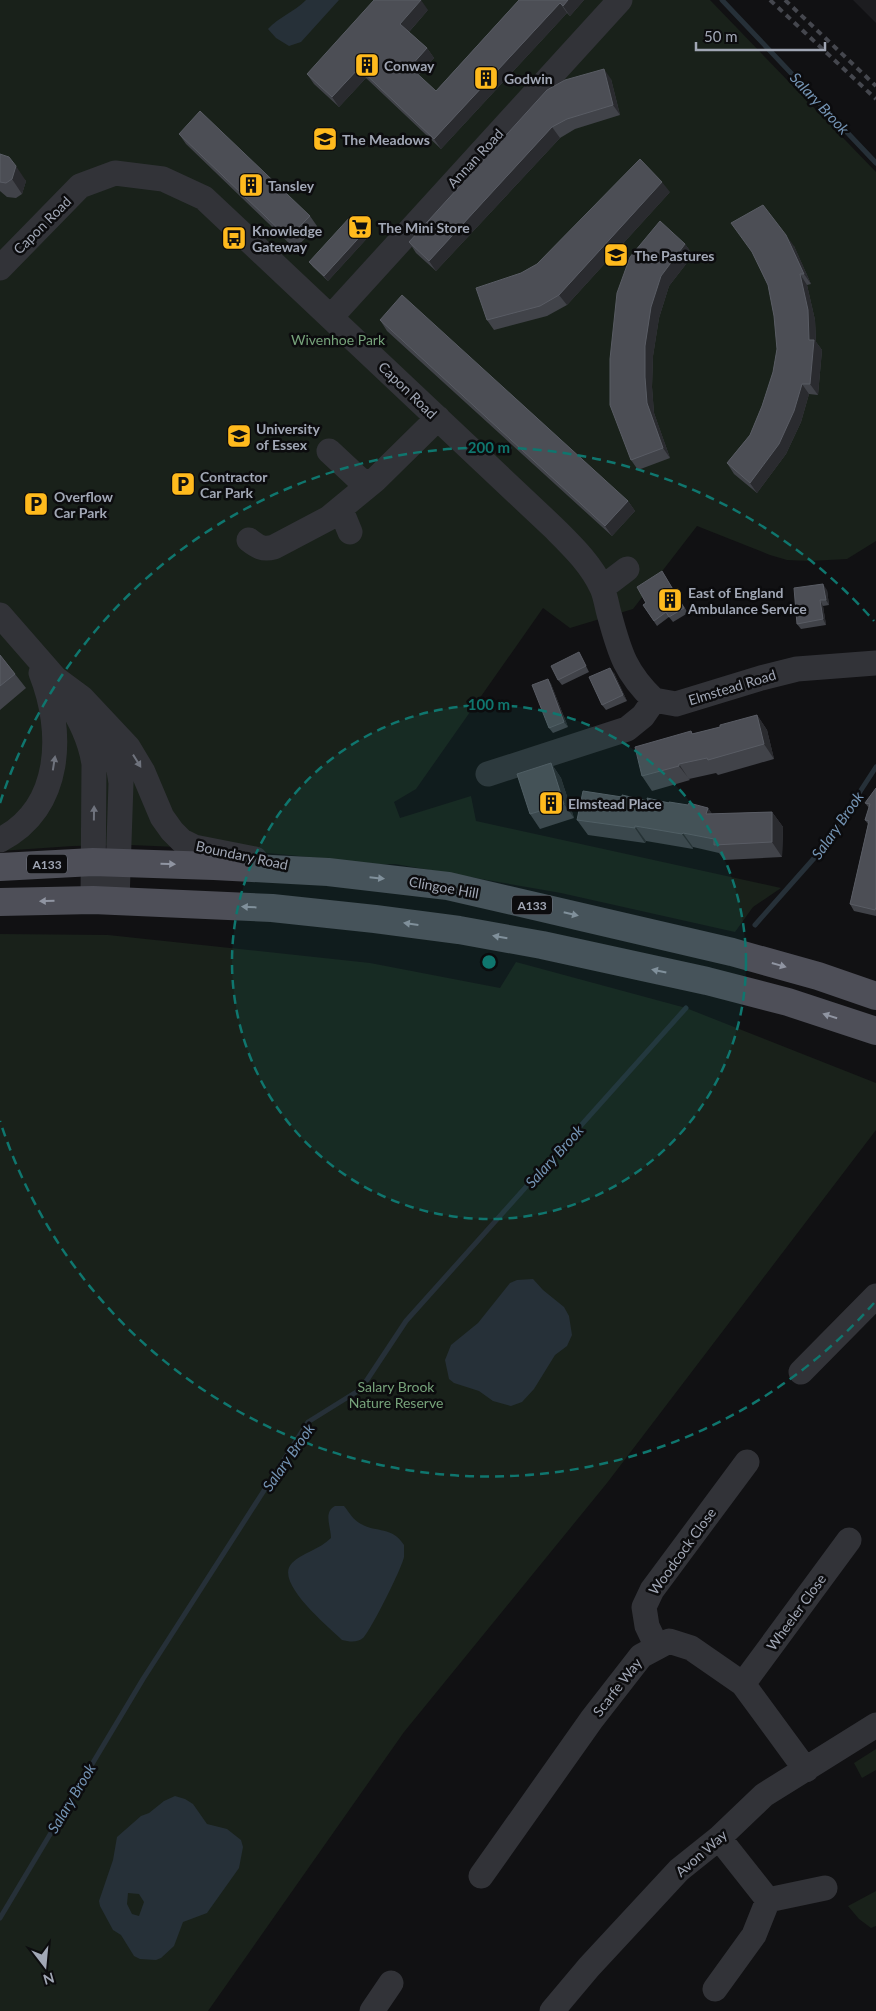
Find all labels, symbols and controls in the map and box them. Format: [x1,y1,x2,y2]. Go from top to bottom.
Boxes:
scale bar [696,20,825,52]
text: 50 m [704,27,738,45]
building icon: Conway [354,52,380,78]
place label: Conway [384,57,435,74]
building icon: Godwin [473,65,499,91]
water label: Salary Brook [787,68,854,138]
place label: Godwin [504,70,553,87]
street label: Annan Road [443,125,507,191]
school or university icon: The Meadows [312,126,338,152]
place label: The Meadows [342,131,430,148]
building icon: Tansley [238,172,264,198]
place label: Tansley [268,177,315,194]
street label: Capon Road [10,193,74,257]
supermarket icon: The Mini Store [347,214,373,240]
place label: The Mini Store [378,219,470,236]
place label: Knowledge Gateway [252,222,323,255]
bus stop icon: Knowledge Gateway [221,225,247,251]
school or university icon: The Pastures [603,242,629,268]
place label: The Pastures [634,247,715,264]
park label: Wivenhoe Park [291,331,386,348]
street label: Capon Road [375,358,441,422]
place label: University of Essex [256,420,320,453]
school or university icon: University of Essex [226,423,252,449]
text: 200 m [468,438,510,456]
place label: Contractor Car Park [200,468,268,501]
parking icon: Contractor Car Park [170,471,196,497]
place label: Overflow Car Park [54,488,114,521]
parking icon: Overflow Car Park [23,491,49,517]
place label: East of England Ambulance Service [687,584,807,617]
building icon: East of England Ambulance Service [657,587,683,613]
street label: Elmstead Road [686,666,778,708]
text: 100 m [468,695,510,713]
one-way arrow [50,754,58,770]
one-way arrow [132,754,141,768]
water label: Salary Brook [807,787,867,862]
building icon: Elmstead Place [538,790,564,816]
place label: Elmstead Place [568,795,662,812]
one-way arrow [91,805,99,821]
street label: Boundary Road [194,837,290,873]
road number: A133 [27,854,67,874]
one-way arrow [160,860,176,868]
street label: Clingoe Hill [408,873,480,901]
one-way arrow [369,874,385,882]
road number: A133 [512,896,552,914]
one-way arrow [38,897,54,905]
one-way arrow [241,903,257,911]
one-way arrow [563,910,578,918]
one-way arrow [403,919,419,927]
one-way arrow [492,933,508,941]
centre of rings [480,953,498,971]
one-way arrow [772,962,787,970]
one-way arrow [652,967,667,975]
one-way arrow [822,1012,837,1019]
water label: Salary Brook [521,1120,587,1191]
park label: Salary Brook Nature Reserve [349,1378,443,1411]
water label: Salary Brook [258,1419,318,1494]
street label: Woodcock Close [645,1504,719,1598]
street label: Wheeler Close [763,1571,829,1653]
street label: Scarfe Way [589,1654,646,1720]
water label: Salary Brook [43,1759,99,1836]
street label: Avon Way [672,1825,731,1880]
north arrow [20,1941,70,1991]
text: N [41,1969,56,1989]

